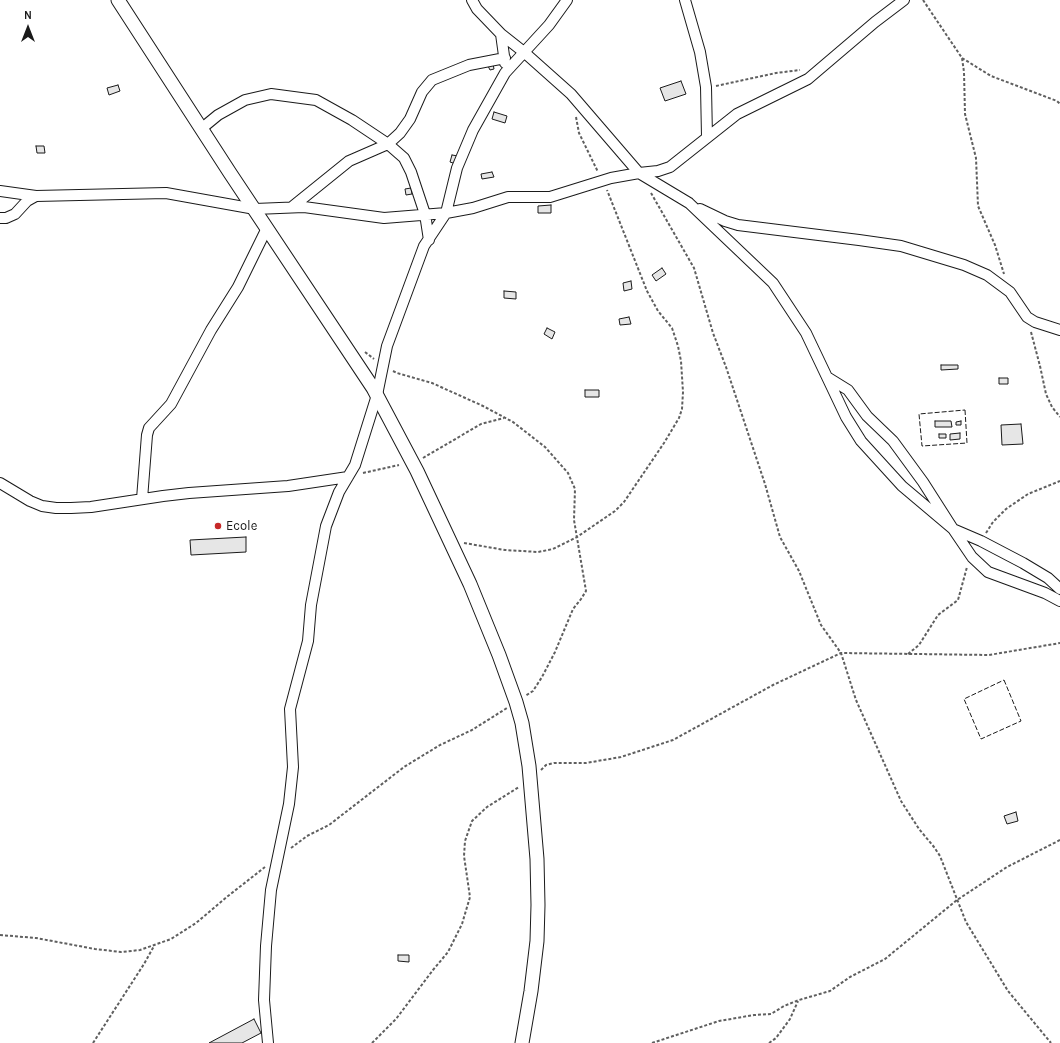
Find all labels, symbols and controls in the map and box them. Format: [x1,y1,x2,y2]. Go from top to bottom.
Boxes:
north arrow [8,8,48,48]
text: N [24,9,32,22]
place label: Ecole [226,518,257,534]
marker: Ecole [213,521,223,531]

